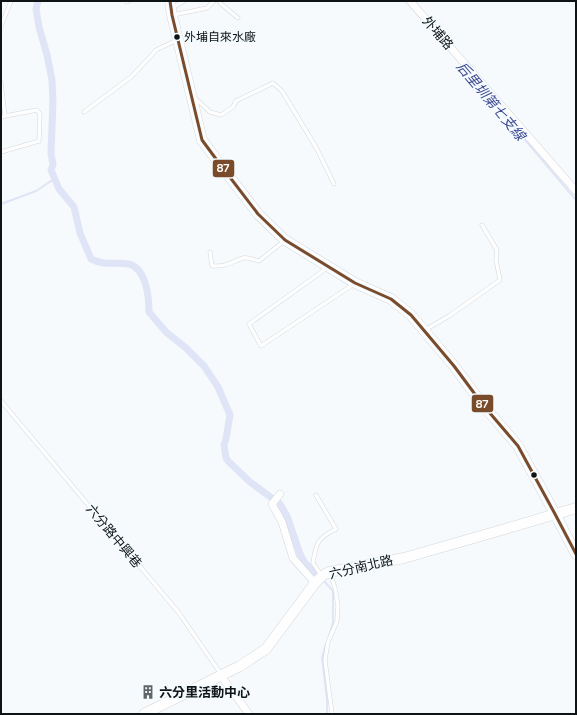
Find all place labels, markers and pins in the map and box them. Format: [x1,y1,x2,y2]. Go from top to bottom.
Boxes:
place label: 外埔自來水廠 [184,29,256,45]
marker: 外埔自來水廠 [172,32,182,42]
unlabelled marker [529,470,539,480]
building icon: 六分里活動中心 [140,684,156,700]
place label: 六分里活動中心 [159,684,250,701]

